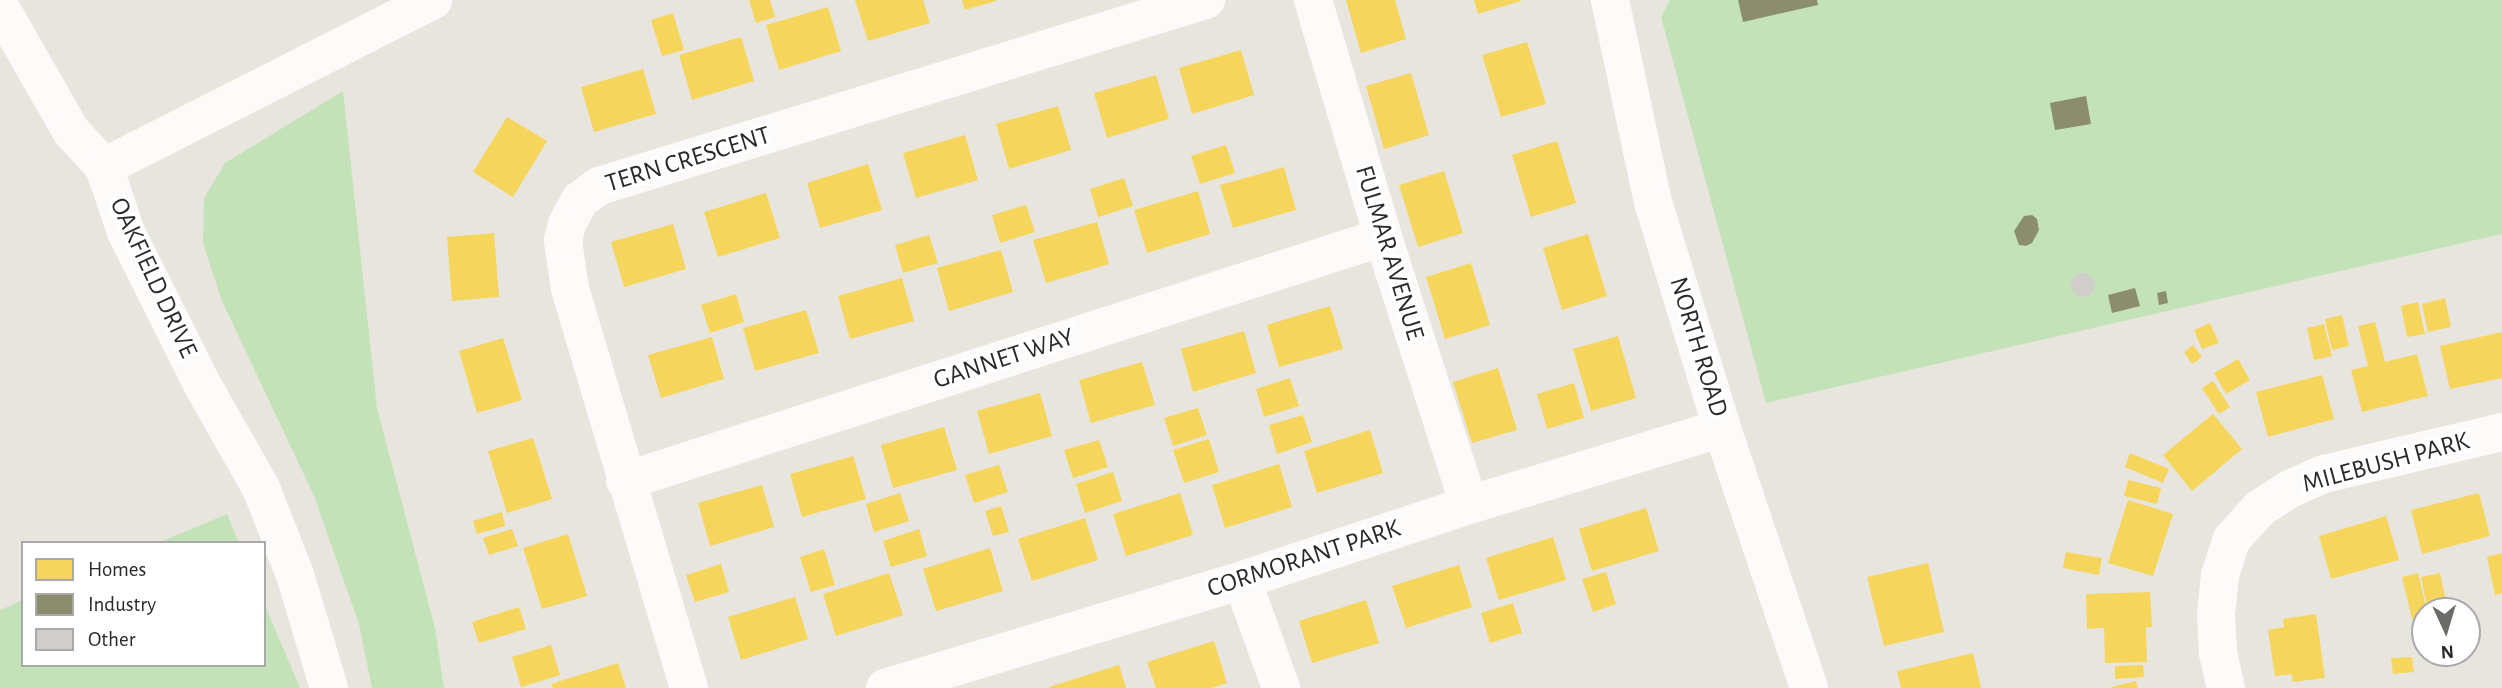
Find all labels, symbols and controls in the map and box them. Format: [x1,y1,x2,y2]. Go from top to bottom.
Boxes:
street label: TERN CRESCENT [602,120,774,200]
street label: FULMAR AVENUE [1348,162,1430,344]
street label: OAKFIELD DRIVE [102,193,204,363]
street label: NORTH ROAD [1662,273,1734,421]
street label: GANNET WAY [930,322,1078,396]
street label: MILEBUSH PARK [2299,426,2473,500]
street label: CORMORANT PARK [1203,513,1405,605]
legend [21,541,266,667]
text: Homes [88,559,146,580]
text: Industry [88,594,156,615]
north arrow [2411,597,2481,667]
text: Other [88,629,135,650]
text: N [2440,642,2455,661]

